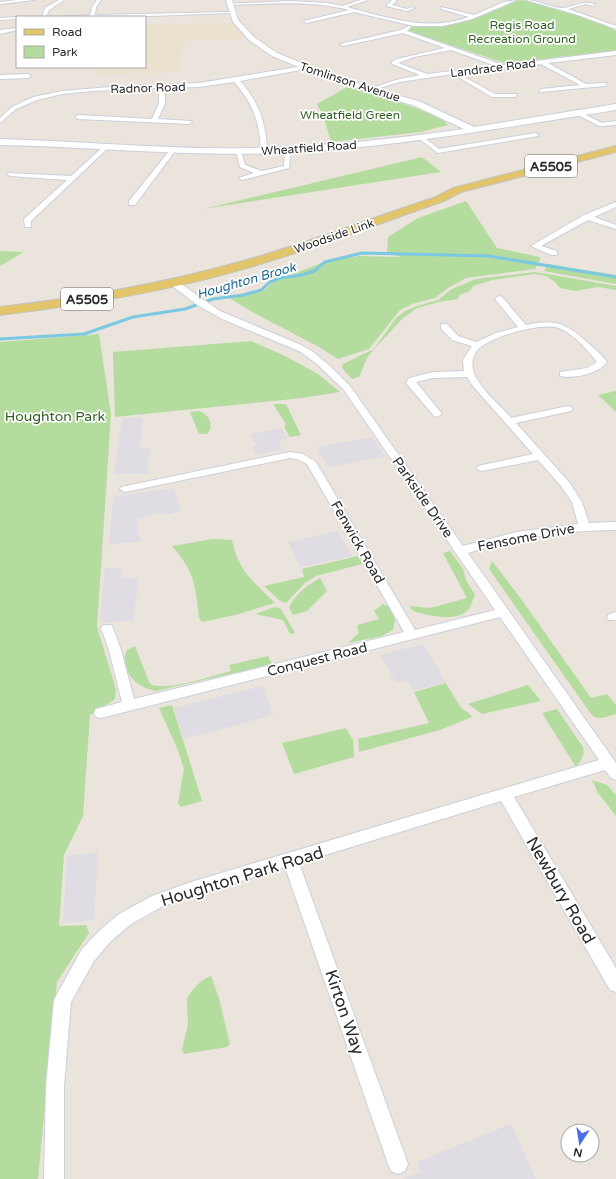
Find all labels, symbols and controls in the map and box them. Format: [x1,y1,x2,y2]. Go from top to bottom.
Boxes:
legend [16,16,146,68]
park label: Regis Road Recreation Ground [468,18,576,46]
text: Road [52,25,82,39]
text: Park [52,45,78,59]
street label: Landrace Road [449,56,537,80]
street label: Tomlinson Avenue [298,59,402,105]
street label: Radnor Road [110,80,186,96]
park label: Wheatfield Green [300,108,400,122]
street label: Wheatfield Road [261,138,357,158]
road number: A5505 [525,155,577,177]
street label: Woodside Link [292,216,376,256]
water label: Houghton Brook [195,259,298,303]
road number: A5505 [61,288,113,310]
park label: Houghton Park [5,408,106,425]
street label: Parkside Drive [388,454,457,541]
street label: Fenwick Road [327,498,388,587]
street label: Fensome Drive [476,520,576,555]
street label: Conquest Road [265,639,369,680]
street label: Newbury Road [521,833,600,948]
street label: Houghton Park Road [158,842,326,911]
street label: Kirton Way [320,967,369,1057]
north arrow [560,1123,600,1163]
text: N [572,1145,584,1160]

